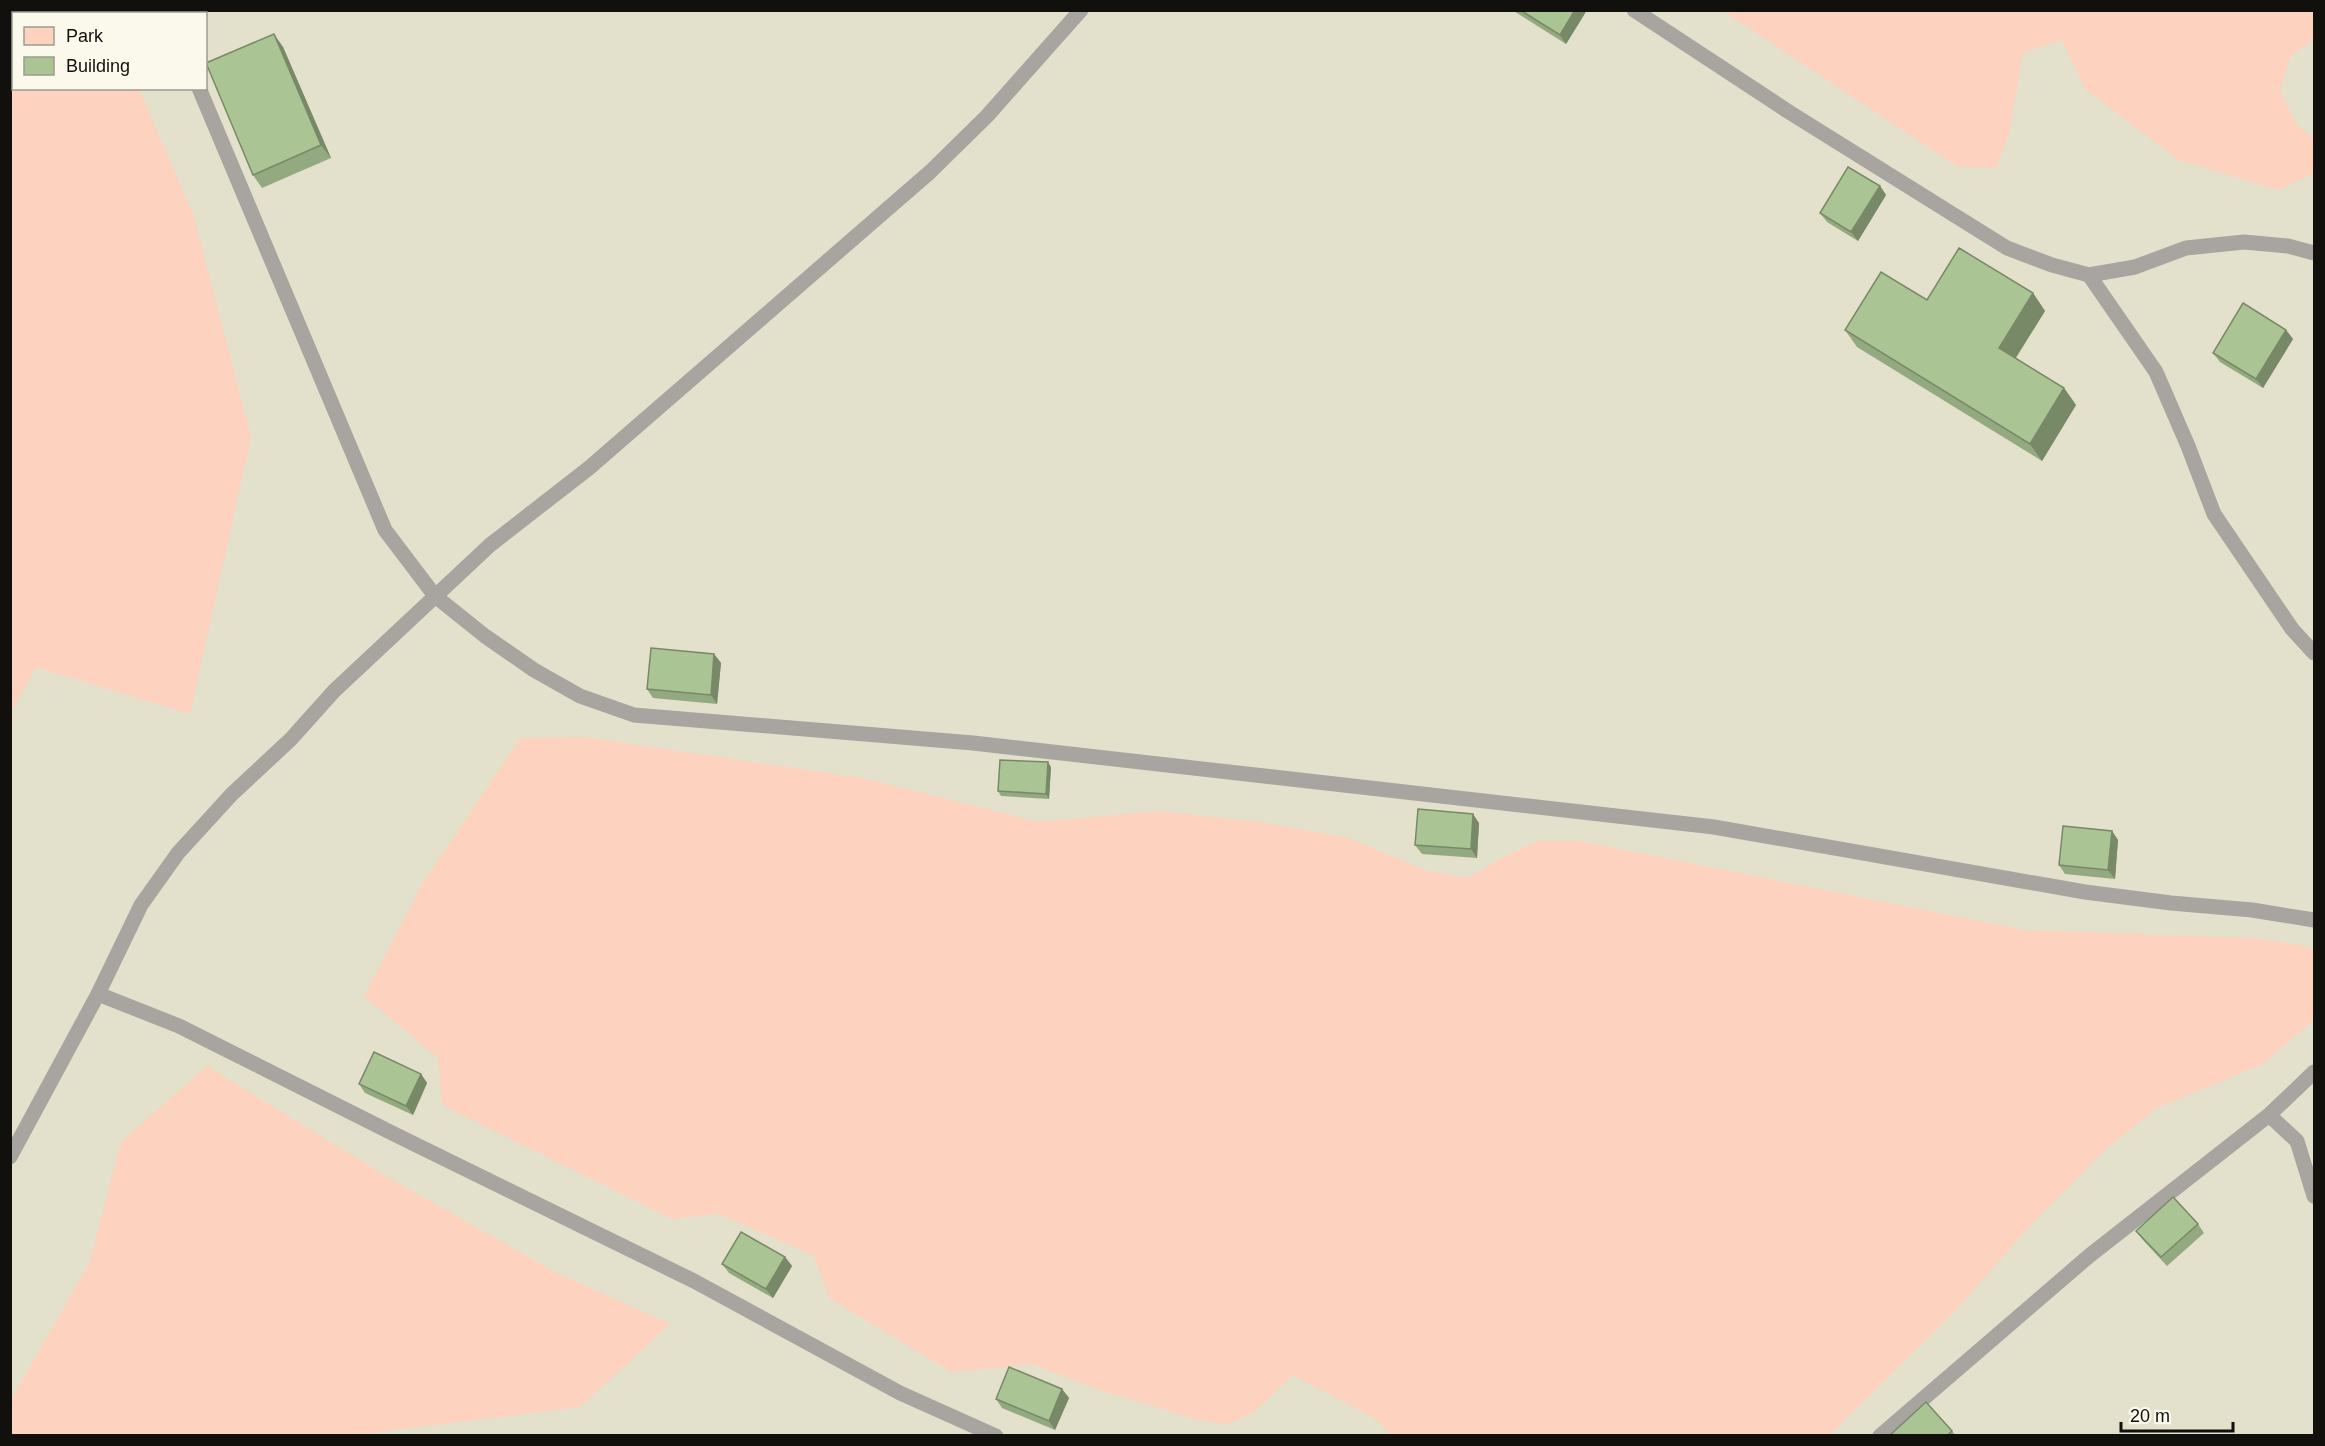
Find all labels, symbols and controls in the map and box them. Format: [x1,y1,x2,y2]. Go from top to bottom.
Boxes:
legend [12,12,207,90]
text: Park [66,26,104,46]
text: Building [66,56,130,76]
scale bar [2121,1395,2234,1433]
text: 20 m [2130,1406,2170,1426]

